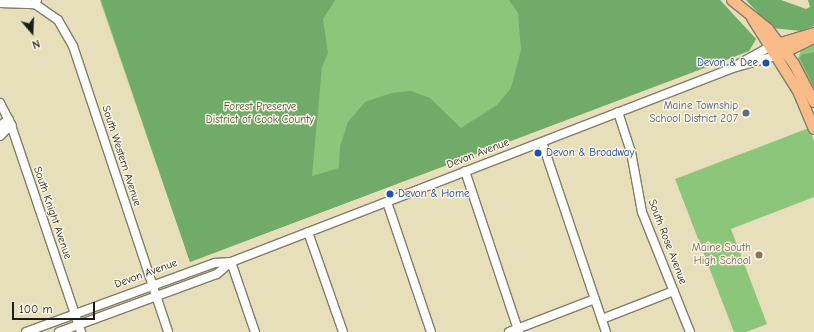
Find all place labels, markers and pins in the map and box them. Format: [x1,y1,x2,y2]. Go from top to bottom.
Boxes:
place label: Devon & Dee [697,56,758,70]
marker: Devon & Dee [761,58,771,68]
place label: Maine Township School District 207 [649,100,738,126]
marker: Maine Township School District 207 [741,108,751,118]
place label: Devon & Broadway [546,146,634,160]
marker: Devon & Broadway [533,148,543,158]
place label: Devon & Home [398,187,470,201]
marker: Devon & Home [385,189,395,199]
place label: Maine South High School [692,242,751,268]
marker: Maine South High School [754,250,764,260]

